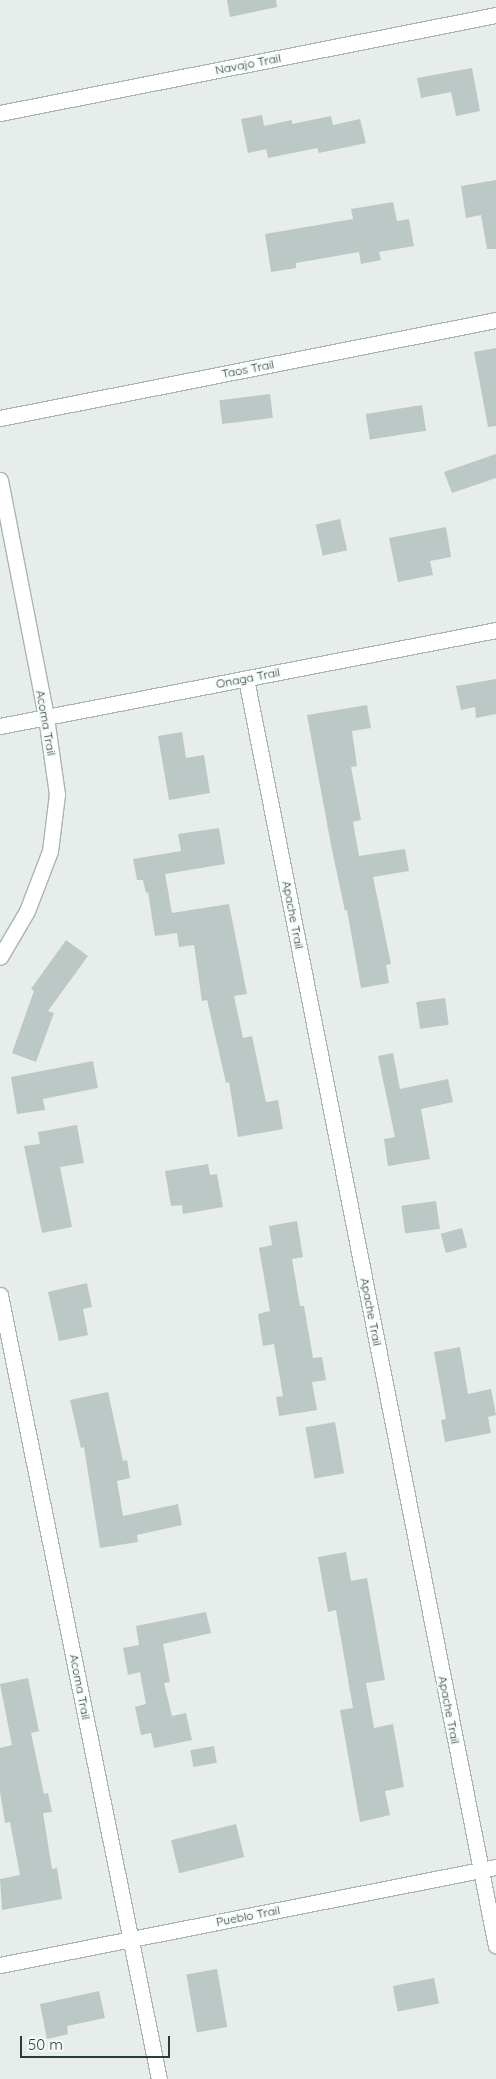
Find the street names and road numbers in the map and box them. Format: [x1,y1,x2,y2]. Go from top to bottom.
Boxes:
street label: Navajo Trail [214,51,282,77]
street label: Taos Trail [221,357,275,381]
street label: Onaga Trail [215,665,281,691]
street label: Acoma Trail [33,689,59,757]
street label: Apache Trail [279,880,307,950]
street label: Apache Trail [357,1277,385,1347]
street label: Acoma Trail [67,1653,93,1721]
street label: Apache Trail [435,1675,463,1745]
street label: Pueblo Trail [215,1903,281,1929]

